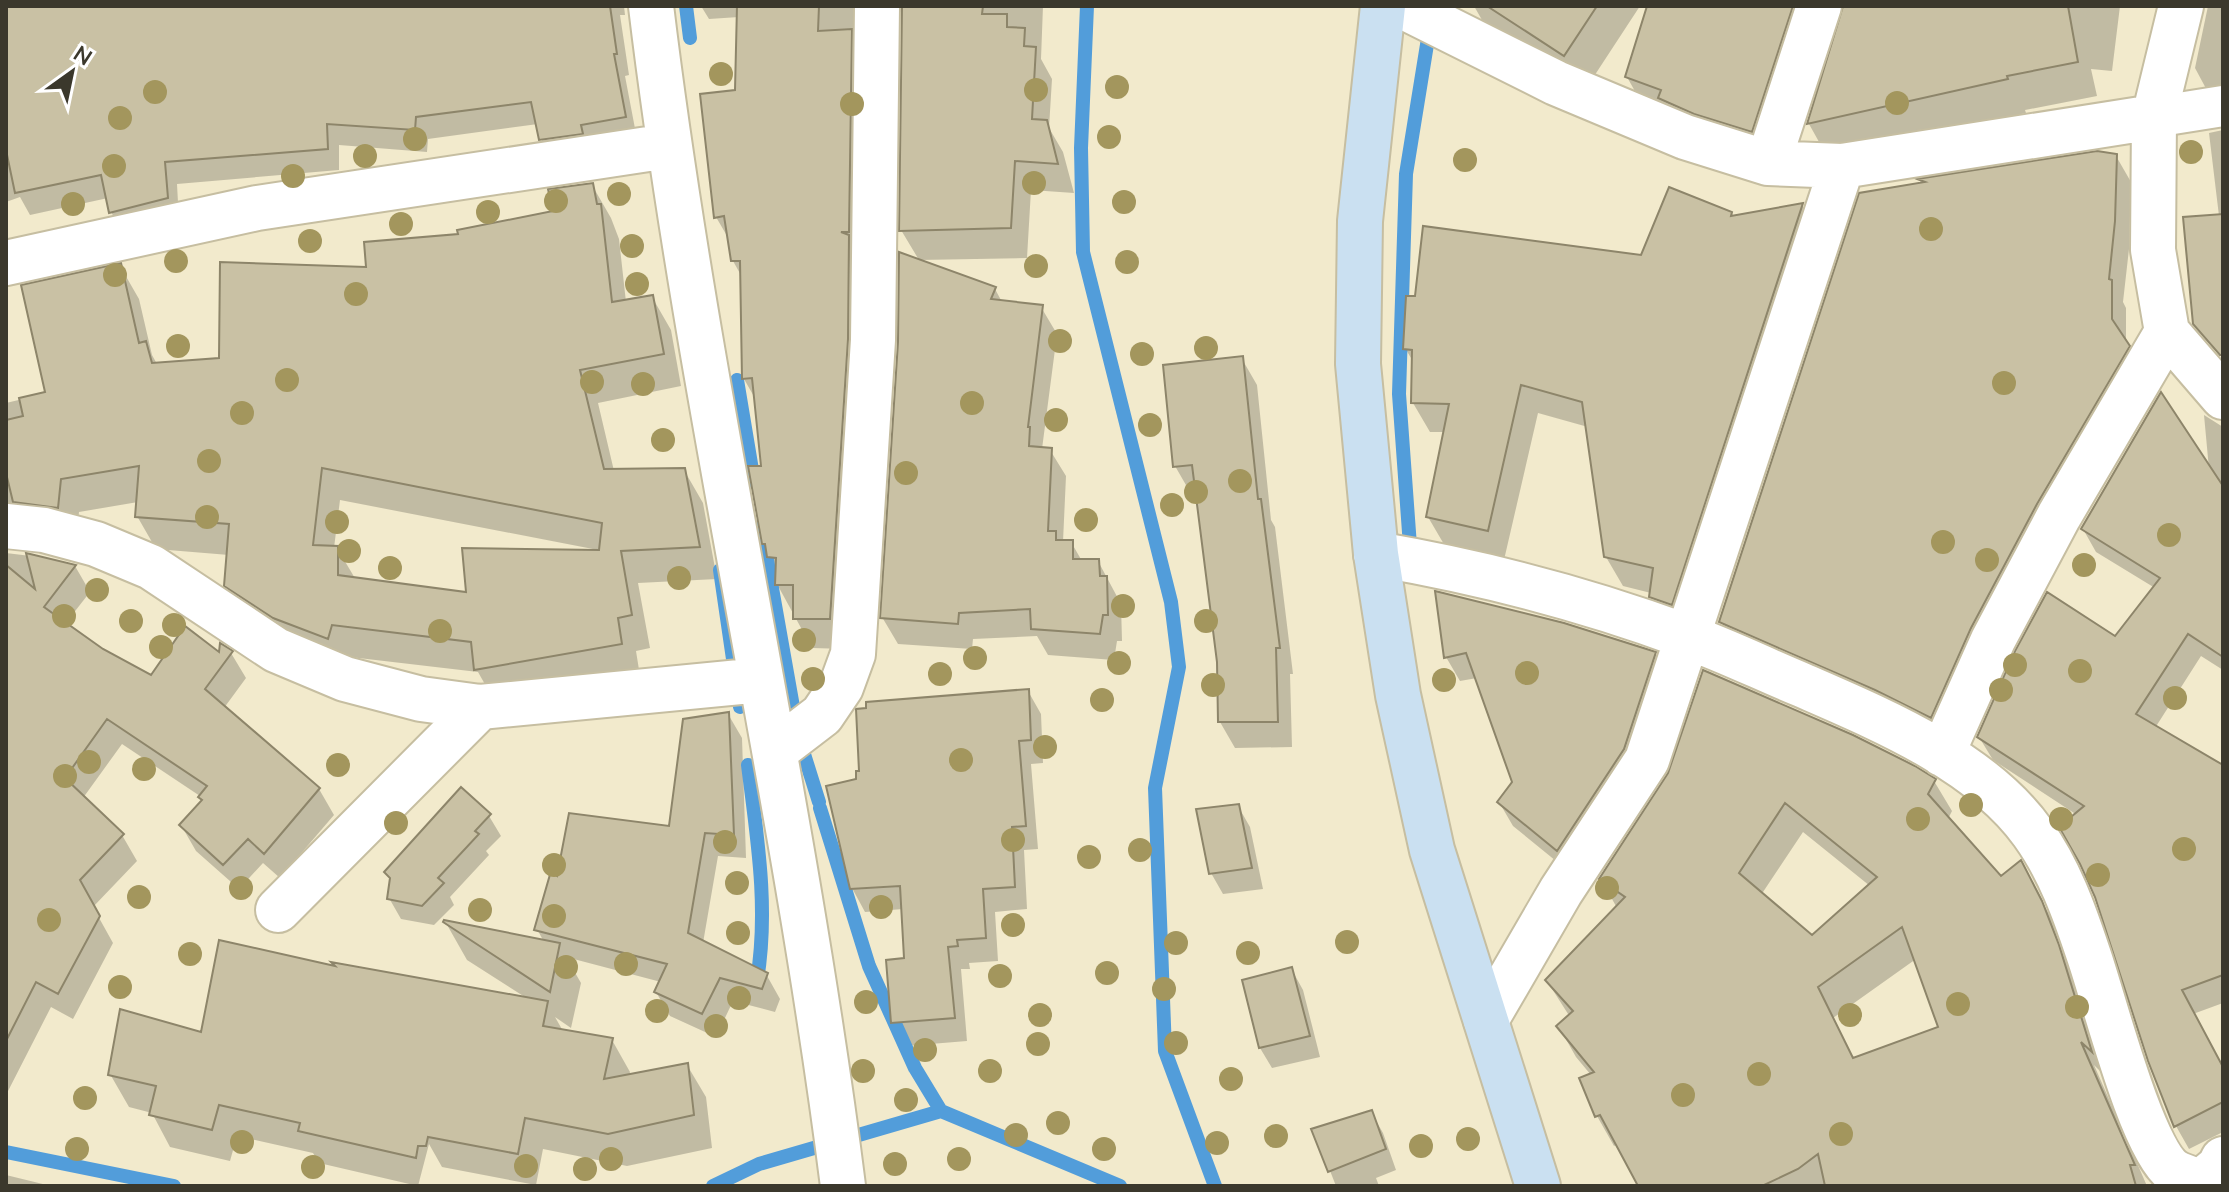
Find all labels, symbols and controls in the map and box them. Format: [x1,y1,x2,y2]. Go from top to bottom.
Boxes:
north arrow [32,32,112,112]
text: N [67,39,97,73]

